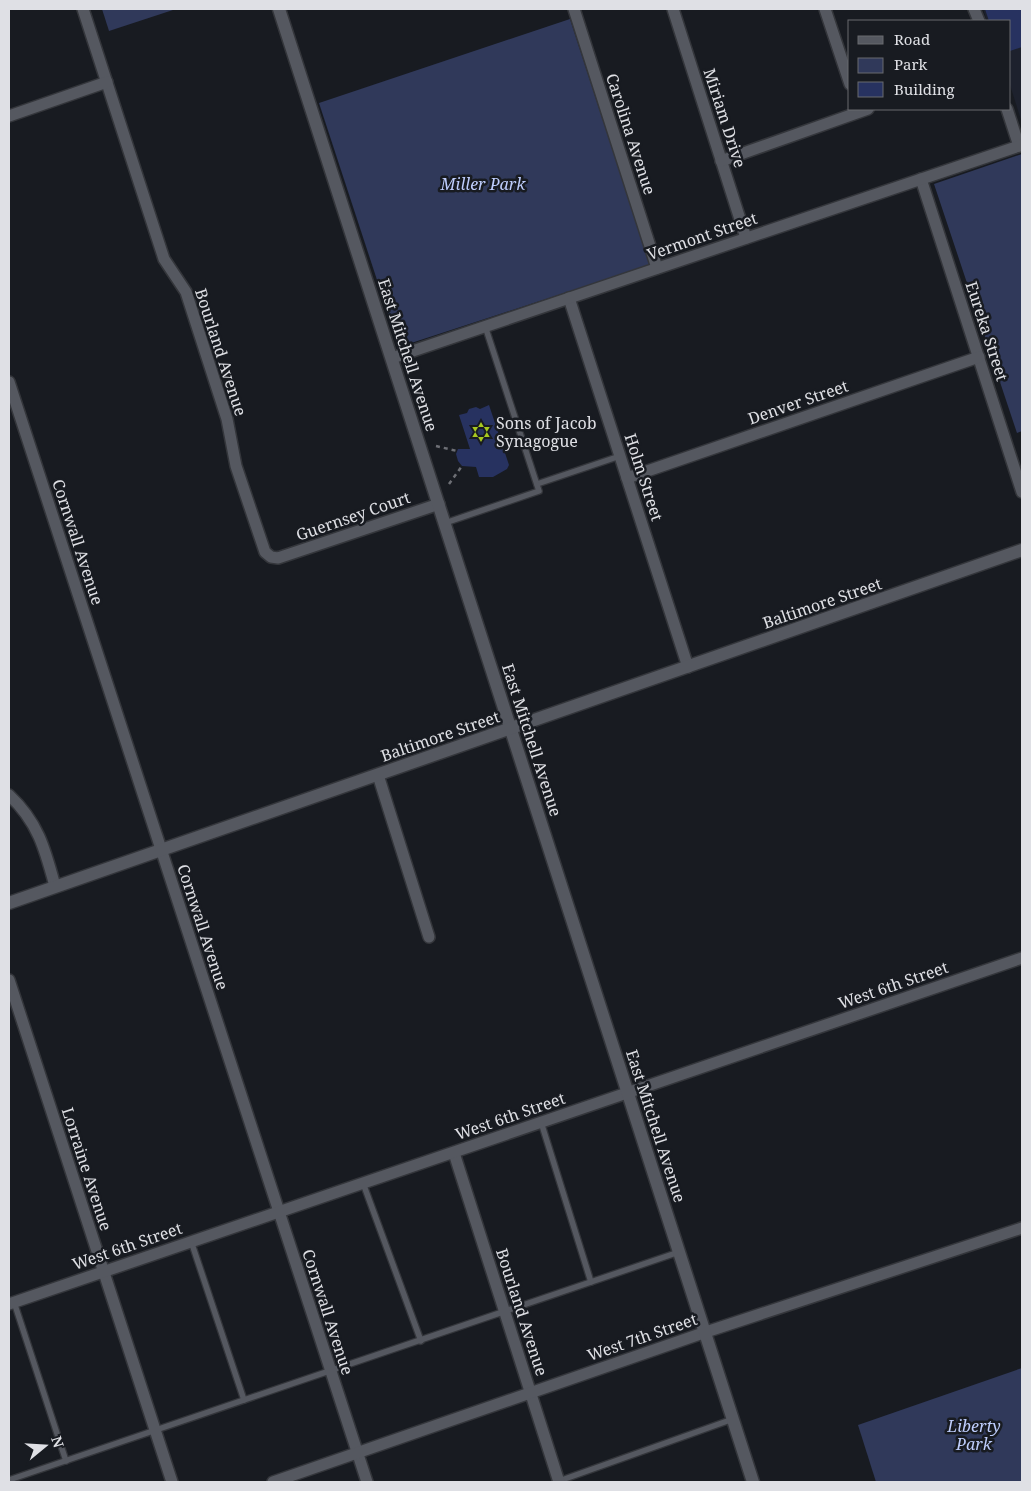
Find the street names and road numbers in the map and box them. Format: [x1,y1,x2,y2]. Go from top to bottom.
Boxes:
street label: Miriam Drive [699,66,751,170]
street label: Carolina Avenue [601,71,661,197]
street label: Vermont Street [644,207,760,265]
street label: East Mitchell Avenue [373,276,443,434]
street label: Eureka Street [961,278,1014,384]
street label: Bourland Avenue [190,285,252,419]
street label: Denver Street [745,374,851,429]
street label: Holm Street [620,430,669,524]
street label: Cornwall Avenue [47,476,109,608]
street label: Guernsey Court [293,486,413,546]
street label: Baltimore Street [760,572,885,634]
street label: East Mitchell Avenue [497,661,567,819]
street label: Baltimore Street [378,705,503,767]
street label: Cornwall Avenue [172,861,234,993]
street label: West 6th Street [835,956,951,1014]
street label: East Mitchell Avenue [621,1047,691,1205]
street label: West 6th Street [452,1087,568,1145]
street label: Lorraine Avenue [57,1105,117,1233]
street label: West 6th Street [69,1217,185,1275]
street label: Bourland Avenue [491,1245,553,1379]
street label: Cornwall Avenue [297,1246,359,1378]
street label: West 7th Street [584,1308,700,1366]

